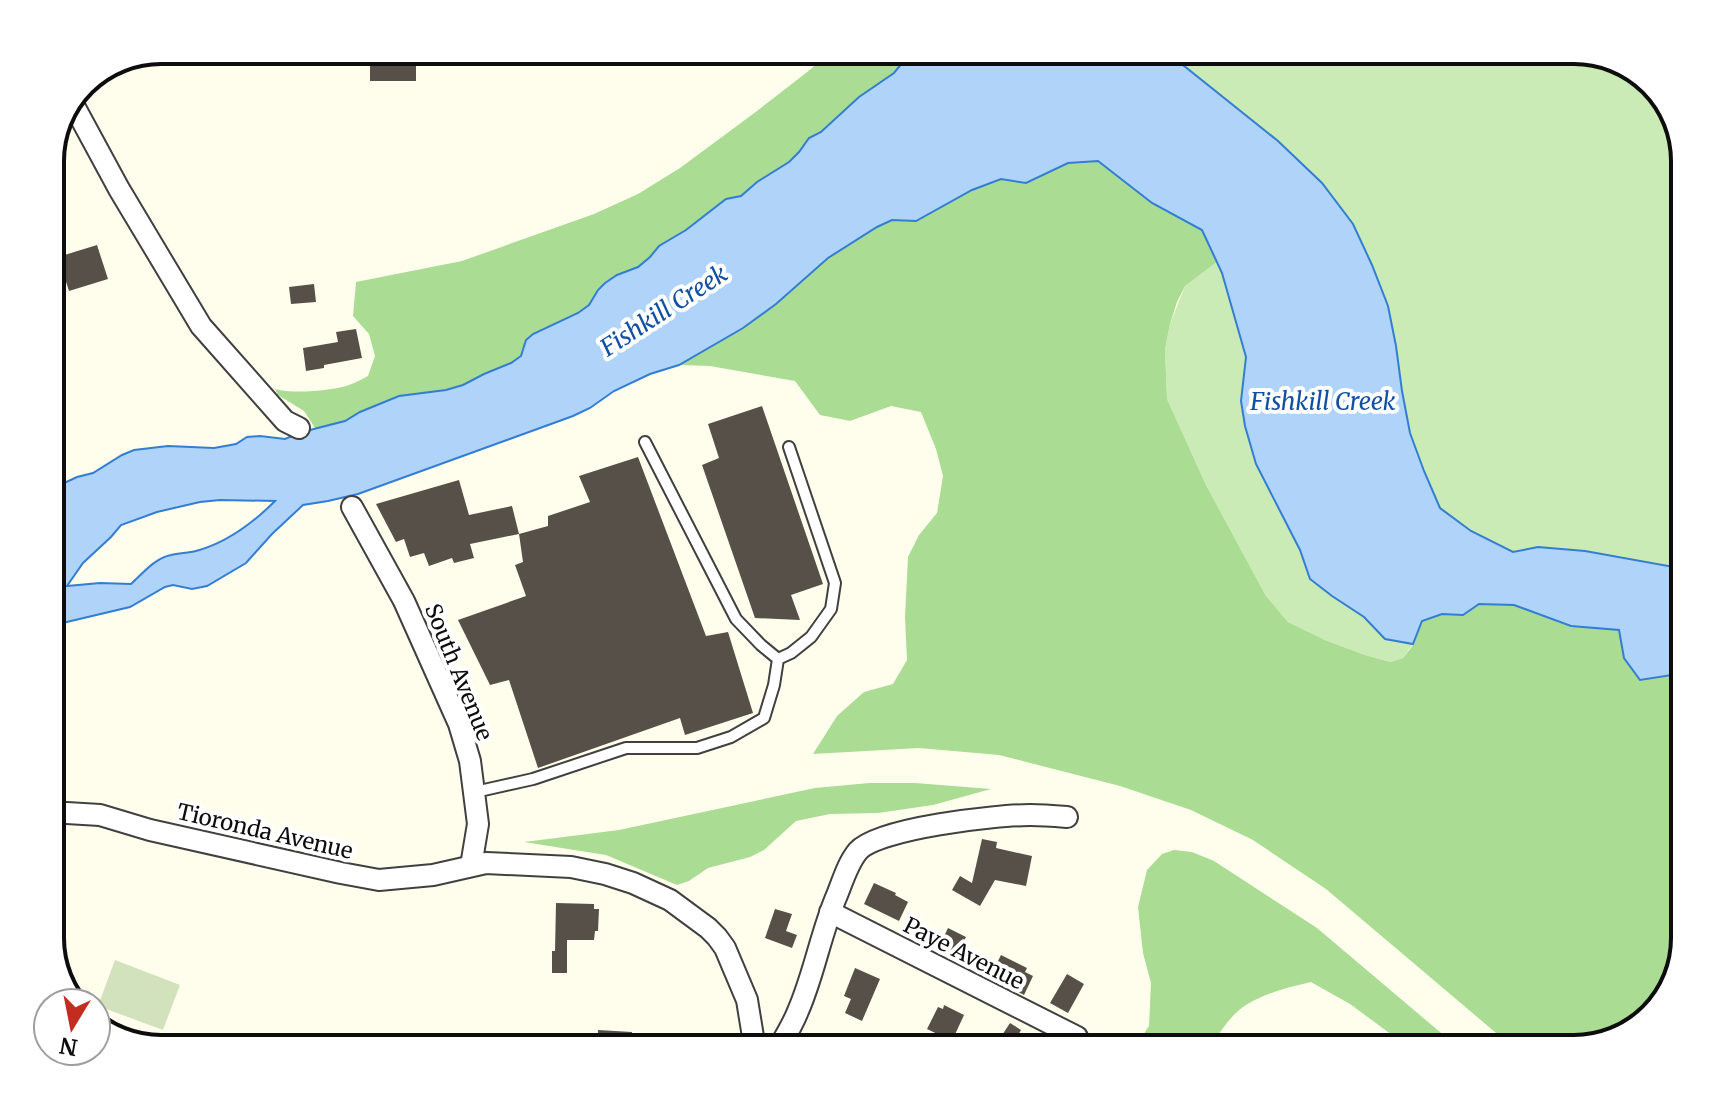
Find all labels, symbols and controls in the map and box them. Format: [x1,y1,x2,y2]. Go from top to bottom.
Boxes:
water label: Fishkill Creek [594,258,733,364]
water label: Fishkill Creek [1249,386,1396,417]
street label: South Avenue [419,599,499,745]
street label: Tioronda Avenue [174,797,356,865]
street label: Paye Avenue [899,911,1029,995]
north arrow [32,987,112,1067]
text: N [57,1031,80,1062]

